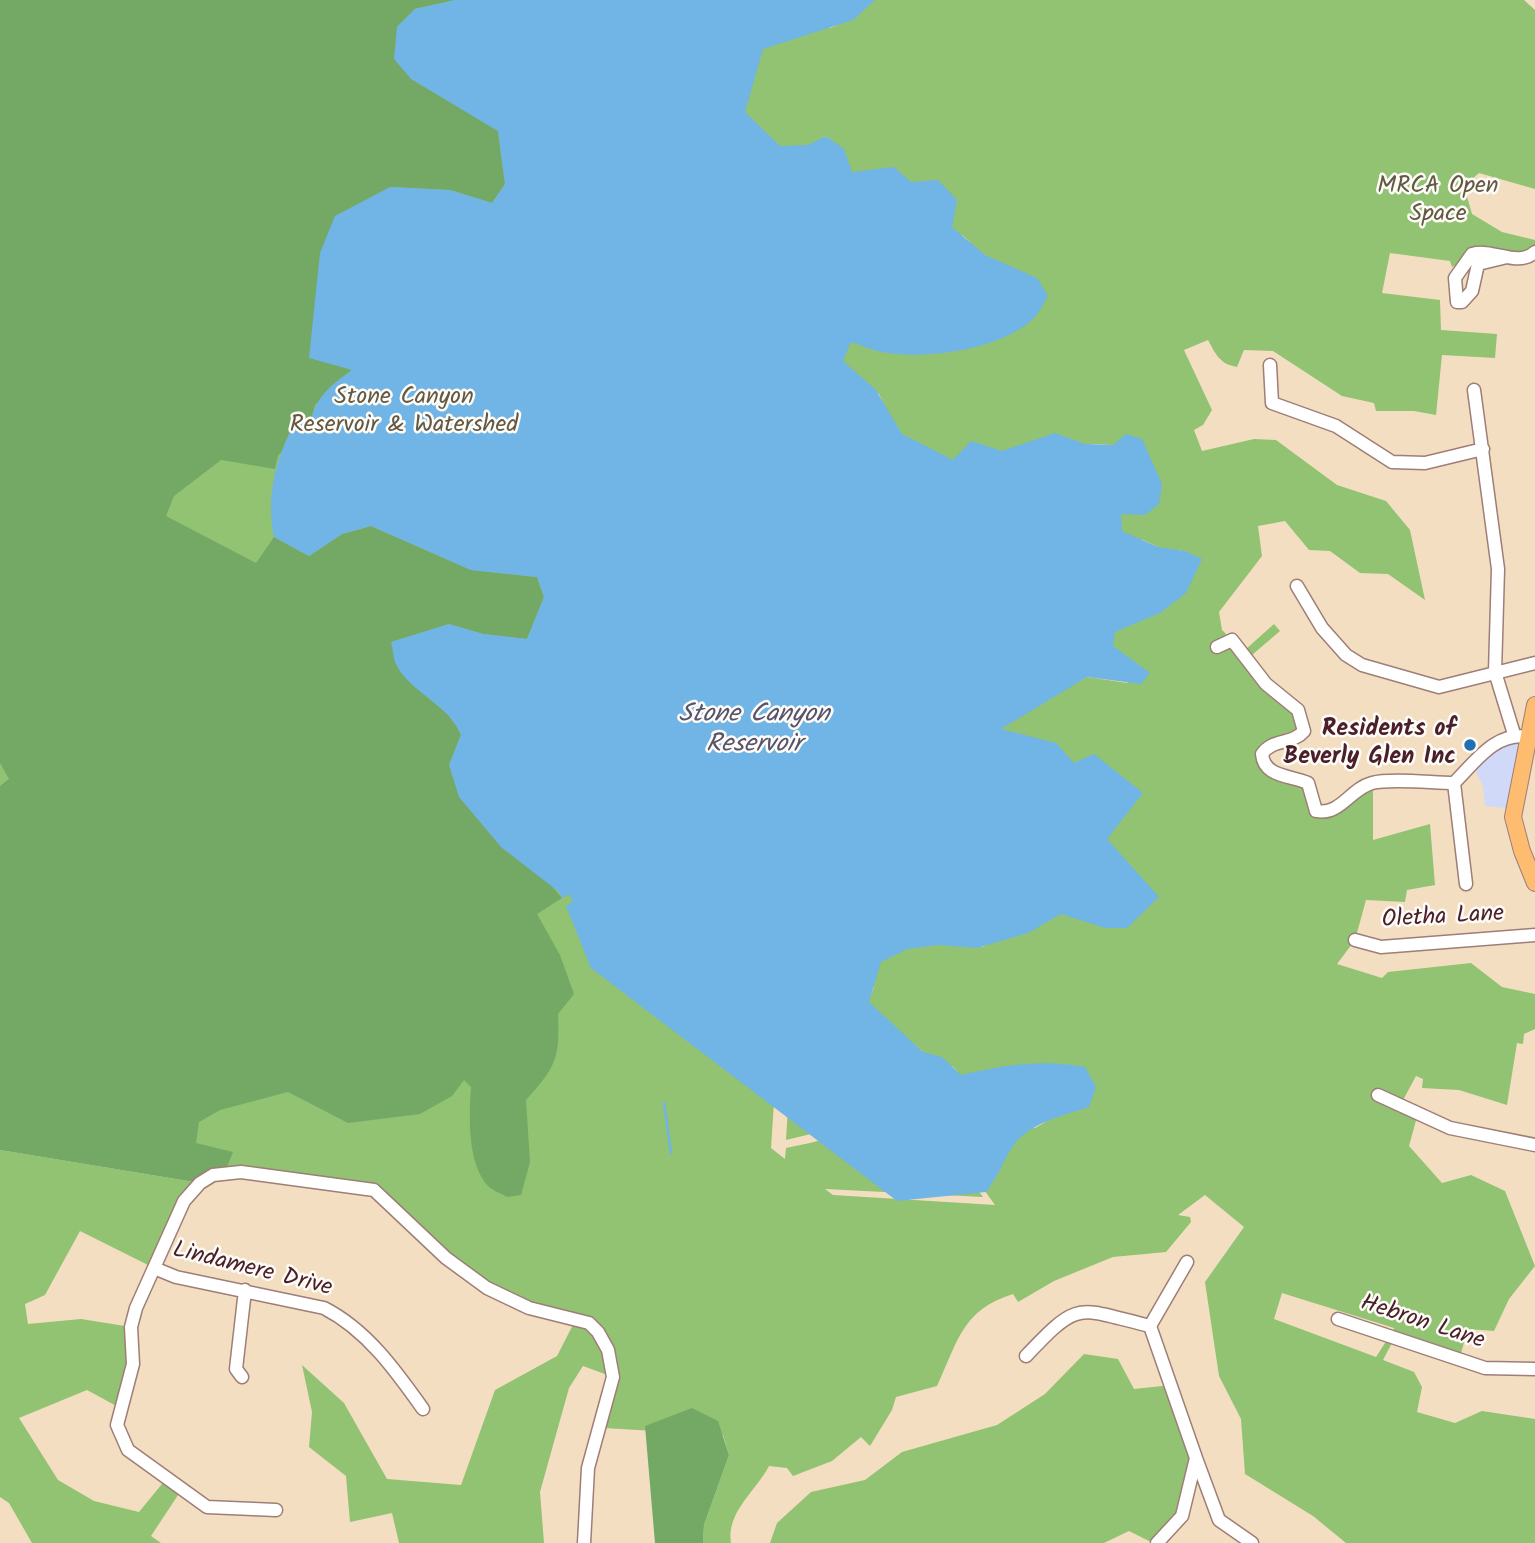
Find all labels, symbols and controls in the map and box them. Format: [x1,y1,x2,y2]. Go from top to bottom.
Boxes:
park label: MRCA Open Space [1377,174,1499,230]
park label: Stone Canyon Reservoir & Watershed [290,385,518,441]
water label: Stone Canyon Reservoir [678,701,830,762]
place label: Residents of Beverly Glen Inc [1283,717,1456,773]
marker: Residents of Beverly Glen Inc [1462,737,1478,753]
street label: Oletha Lane [1381,901,1505,937]
street label: Lindamere Drive [169,1237,335,1305]
street label: Hebron Lane [1356,1290,1488,1358]

